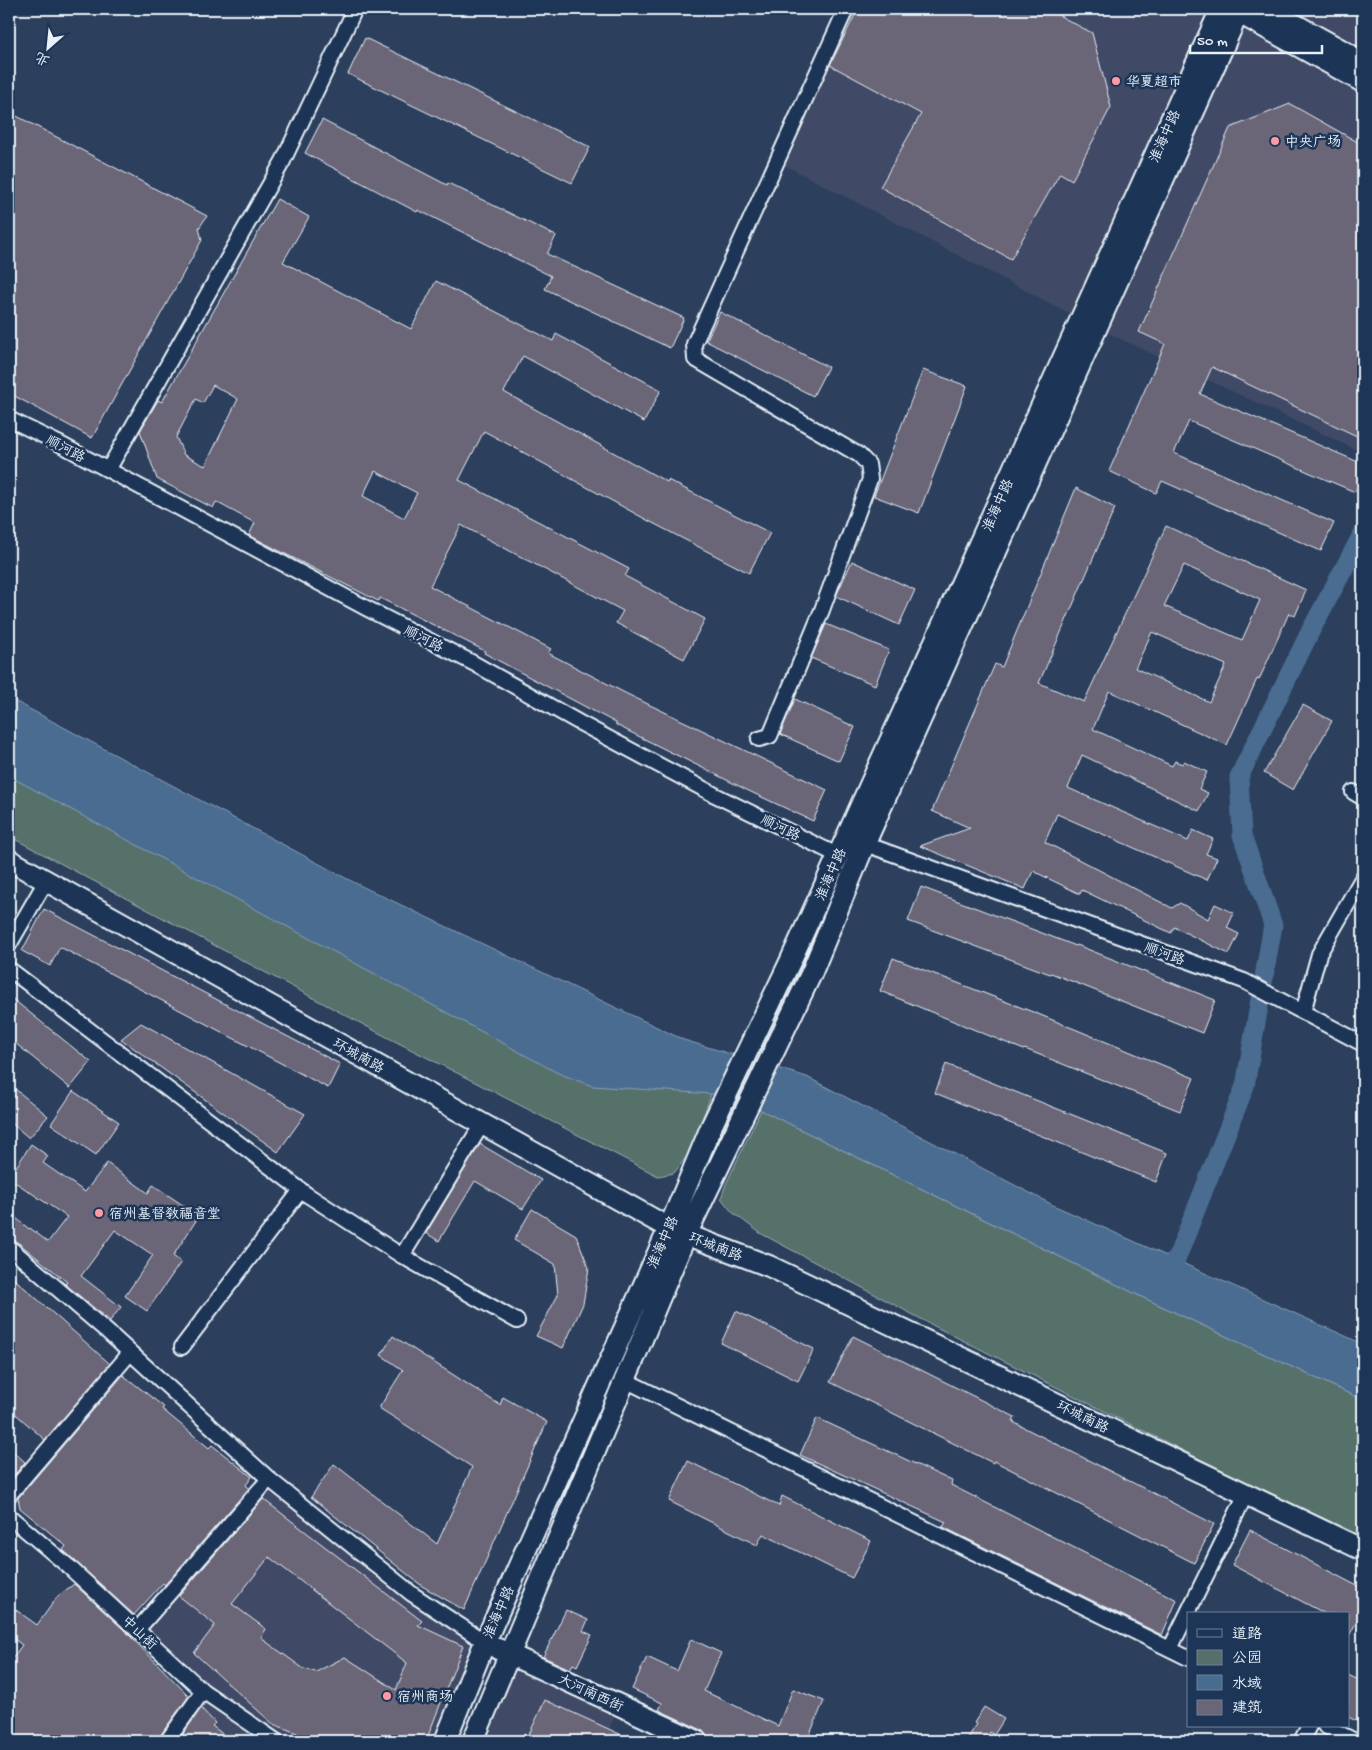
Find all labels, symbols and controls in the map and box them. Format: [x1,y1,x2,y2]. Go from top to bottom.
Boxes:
north arrow [22,22,72,72]
scale bar [1190,22,1322,54]
text: 50 m [1197,33,1228,51]
text: 北 [33,47,53,68]
place label: 华夏超市 [1126,74,1182,92]
marker: 华夏超市 [1110,75,1122,87]
street label: 淮海中路 [1146,108,1185,166]
place label: 中央广场 [1285,134,1341,152]
marker: 中央广场 [1269,135,1281,147]
street label: 顺河路 [42,432,88,468]
street label: 淮海中路 [979,477,1018,535]
street label: 顺河路 [400,622,446,657]
street label: 顺河路 [757,812,803,846]
street label: 淮海中路 [812,846,851,904]
street label: 顺河路 [1142,939,1187,971]
street label: 环城南路 [329,1035,387,1078]
place label: 宿州基督教福音堂 [109,1206,221,1224]
marker: 宿州基督教福音堂 [93,1207,105,1219]
street label: 淮海中路 [644,1214,683,1272]
street label: 环城南路 [686,1229,745,1266]
street label: 环城南路 [1053,1397,1111,1438]
street label: 淮海中路 [480,1584,519,1642]
legend [1187,1612,1350,1728]
street label: 中山街 [117,1613,160,1654]
text: 道路 [1232,1626,1262,1644]
text: 公园 [1232,1650,1262,1668]
street label: 大河南西街 [555,1671,626,1717]
text: 水域 [1232,1676,1262,1694]
place label: 宿州商场 [397,1689,453,1707]
marker: 宿州商场 [381,1690,393,1702]
text: 建筑 [1232,1700,1262,1718]

